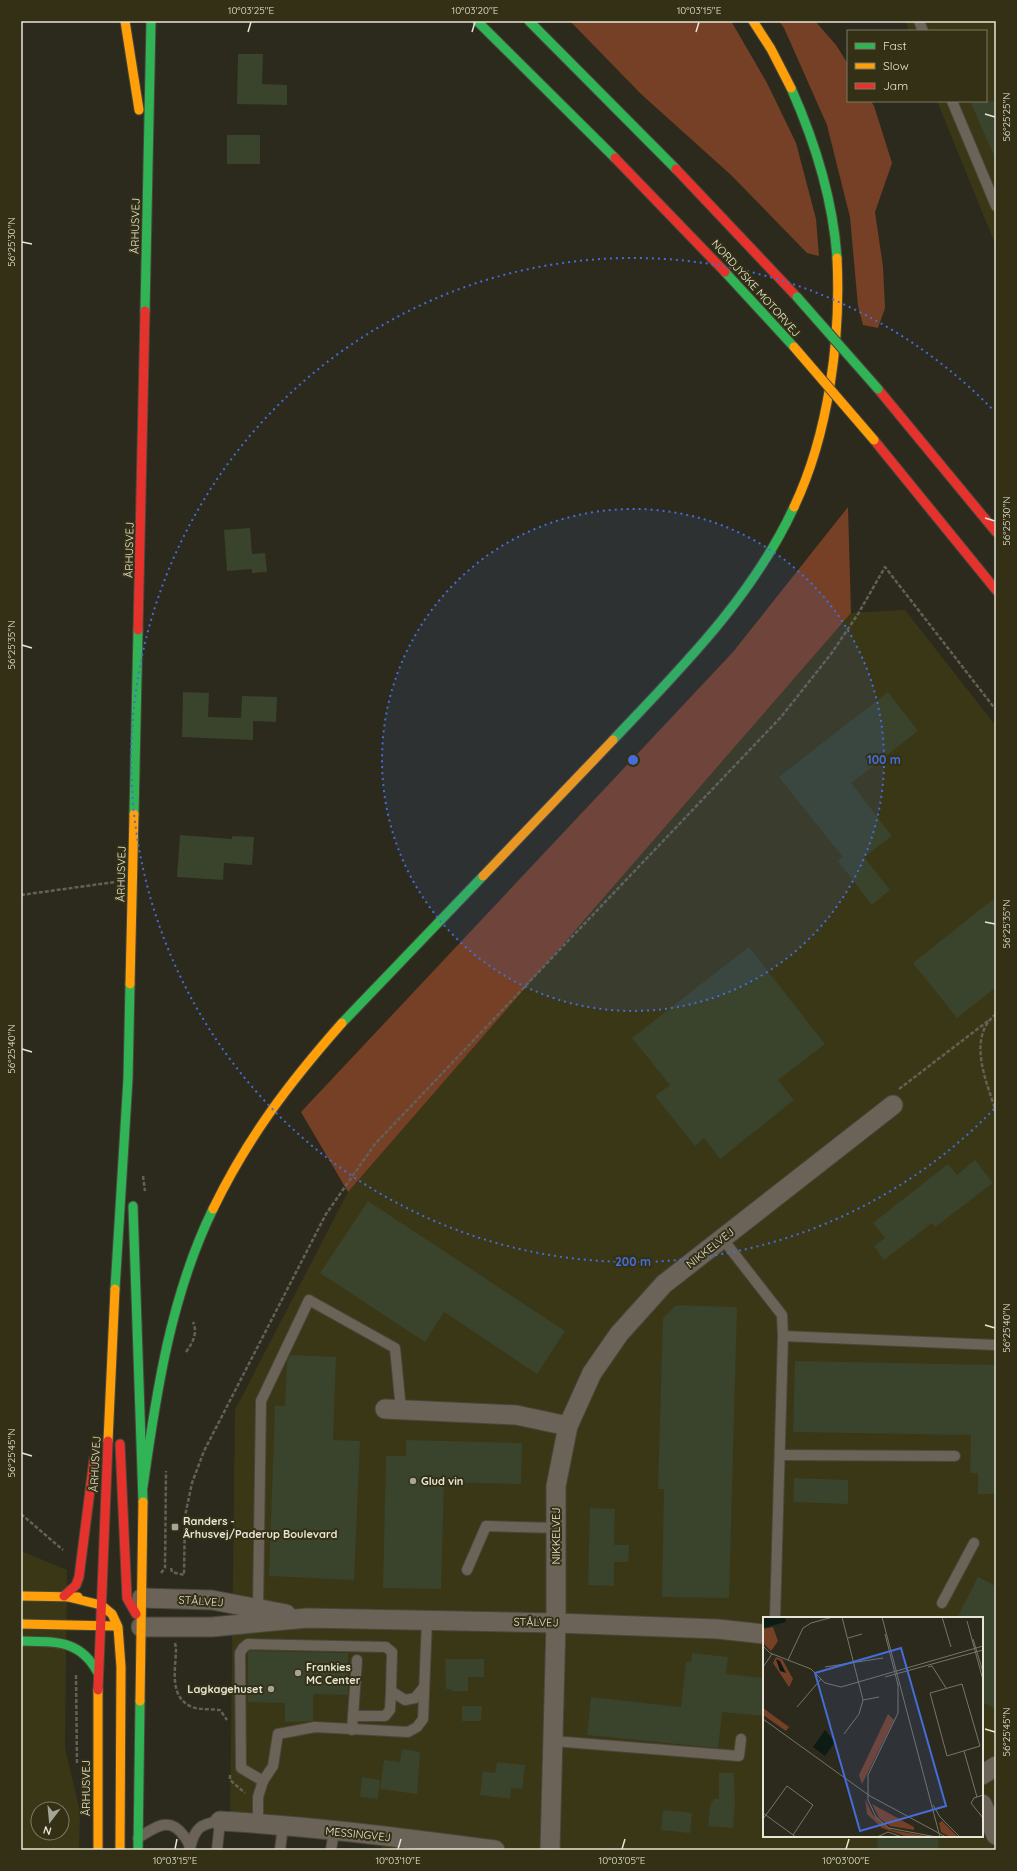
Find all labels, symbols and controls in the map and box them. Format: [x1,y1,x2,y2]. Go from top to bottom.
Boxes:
text: 10°03'25"E [228,4,275,17]
text: 10°03'20"E [451,4,499,17]
text: 10°03'15"E [677,4,722,17]
legend [847,30,987,102]
text: Fast [883,38,907,53]
text: Slow [883,58,909,73]
text: Jam [883,78,908,93]
text: 56°25'25"N [1000,92,1013,142]
street label: ÅRHUSVEJ [128,198,142,254]
text: 56°25'30"N [5,217,18,267]
street label: NORDJYSKE MOTORVEJ [709,237,803,339]
text: 56°25'30"N [1000,496,1013,546]
street label: ÅRHUSVEJ [122,522,136,578]
text: 56°25'35"N [5,621,18,669]
text: 100 m [867,752,901,767]
centre of rings [626,753,640,767]
street label: ÅRHUSVEJ [114,846,128,902]
text: 56°25'35"N [1000,900,1013,948]
text: 56°25'40"N [5,1024,18,1074]
street label: NIKKELVEJ [683,1225,737,1271]
text: 200 m [615,1254,651,1269]
text: 56°25'40"N [1000,1303,1013,1353]
text: 56°25'45"N [5,1429,18,1477]
street label: ÅRHUSVEJ [87,1436,103,1492]
place label: Glud vin [421,1474,463,1488]
marker: Glud vin [408,1476,418,1486]
street label: NIKKELVEJ [549,1508,563,1564]
place label: Randers - Århusvej/Paderup Boulevard [183,1514,337,1541]
marker: Randers - Århusvej/Paderup Boulevard [170,1522,180,1532]
street label: STÅLVEJ [178,1592,224,1610]
street label: STÅLVEJ [513,1615,559,1629]
inset map [763,1617,983,1837]
place label: Frankies MC Center [306,1660,361,1687]
marker: Frankies MC Center [293,1668,303,1678]
place label: Lagkagehuset [187,1682,263,1696]
marker: Lagkagehuset [266,1684,276,1694]
text: 56°25'45"N [1000,1708,1013,1756]
street label: ÅRHUSVEJ [79,1760,93,1816]
north arrow [30,1801,70,1841]
text: N [41,1823,53,1838]
street label: MESSINGVEJ [325,1824,391,1844]
text: 10°03'15"E [153,1854,198,1867]
text: 10°03'10"E [375,1854,421,1867]
text: 10°03'05"E [599,1854,646,1867]
text: 10°03'00"E [822,1854,870,1867]

